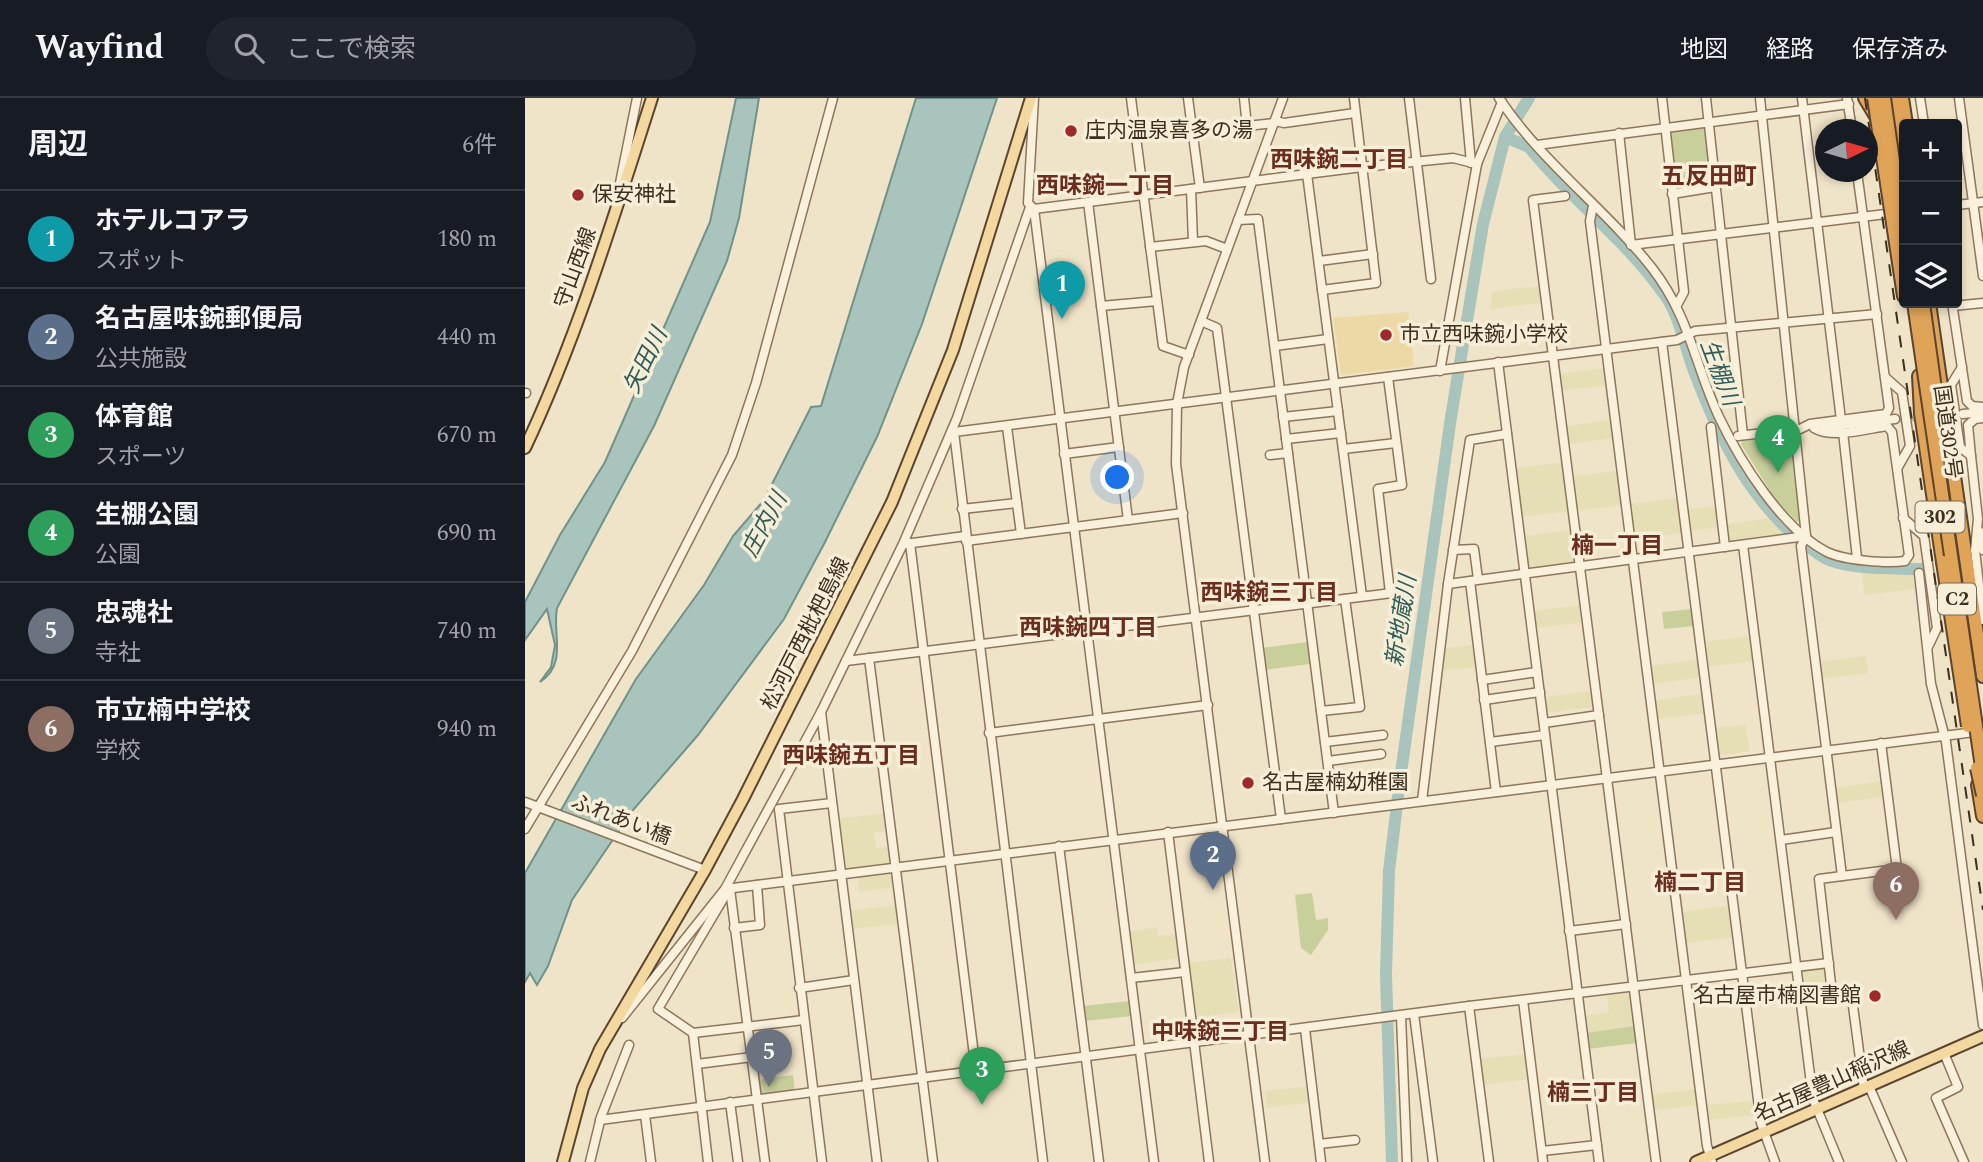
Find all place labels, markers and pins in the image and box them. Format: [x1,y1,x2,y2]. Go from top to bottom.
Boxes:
place label: 庄内温泉喜多の湯 [1085,115,1253,147]
marker: 庄内温泉喜多の湯 [1063,123,1079,139]
place label: 保安神社 [592,179,676,211]
marker: 保安神社 [570,187,586,203]
pin: 1 [1039,261,1085,319]
place label: 市立西味鋺小学校 [1400,319,1568,351]
marker: 市立西味鋺小学校 [1378,327,1394,343]
pin: 4 [1755,415,1801,473]
place label: 名古屋楠幼稚園 [1262,767,1409,799]
marker: 名古屋楠幼稚園 [1240,775,1256,791]
pin: 2 [1190,832,1236,890]
pin: 6 [1873,862,1919,920]
place label: 名古屋市楠図書館 [1693,980,1861,1012]
marker: 名古屋市楠図書館 [1867,988,1883,1004]
pin: 5 [746,1029,792,1087]
pin: 3 [959,1047,1005,1105]

